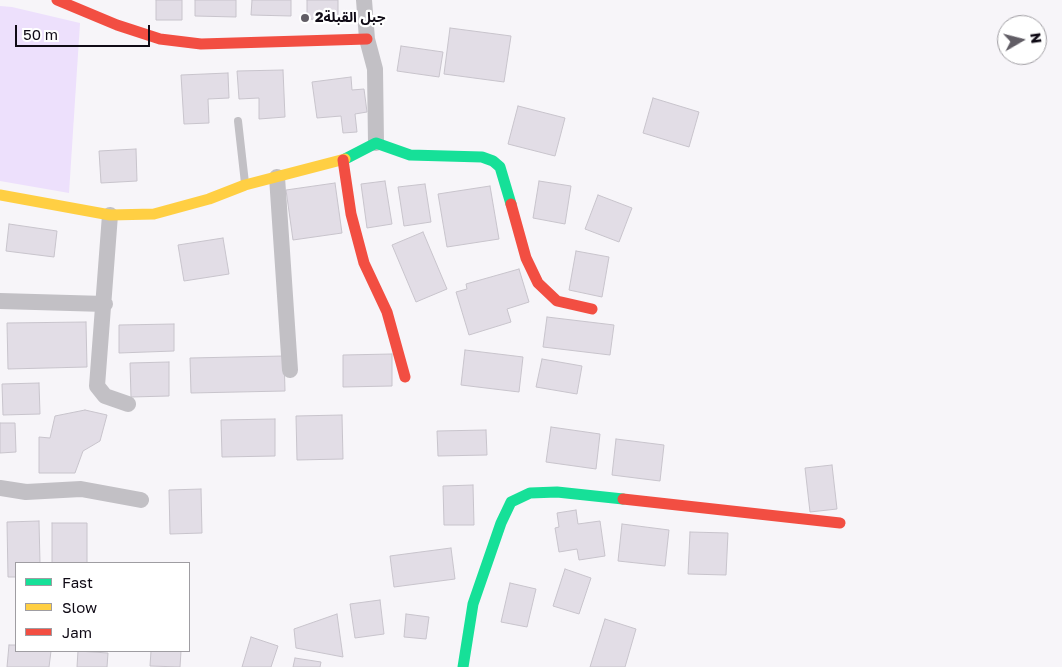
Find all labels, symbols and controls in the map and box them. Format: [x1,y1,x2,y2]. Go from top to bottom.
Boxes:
place label: جبل القبلة2 [315,10,386,26]
marker: جبل القبلة2 [299,12,311,24]
scale bar [18,15,152,47]
north arrow [997,15,1047,65]
text: 50 m [23,25,58,43]
text: N [1027,32,1046,44]
legend [15,562,190,652]
text: Fast [62,573,93,591]
text: Slow [62,598,97,616]
text: Jam [62,623,92,641]

